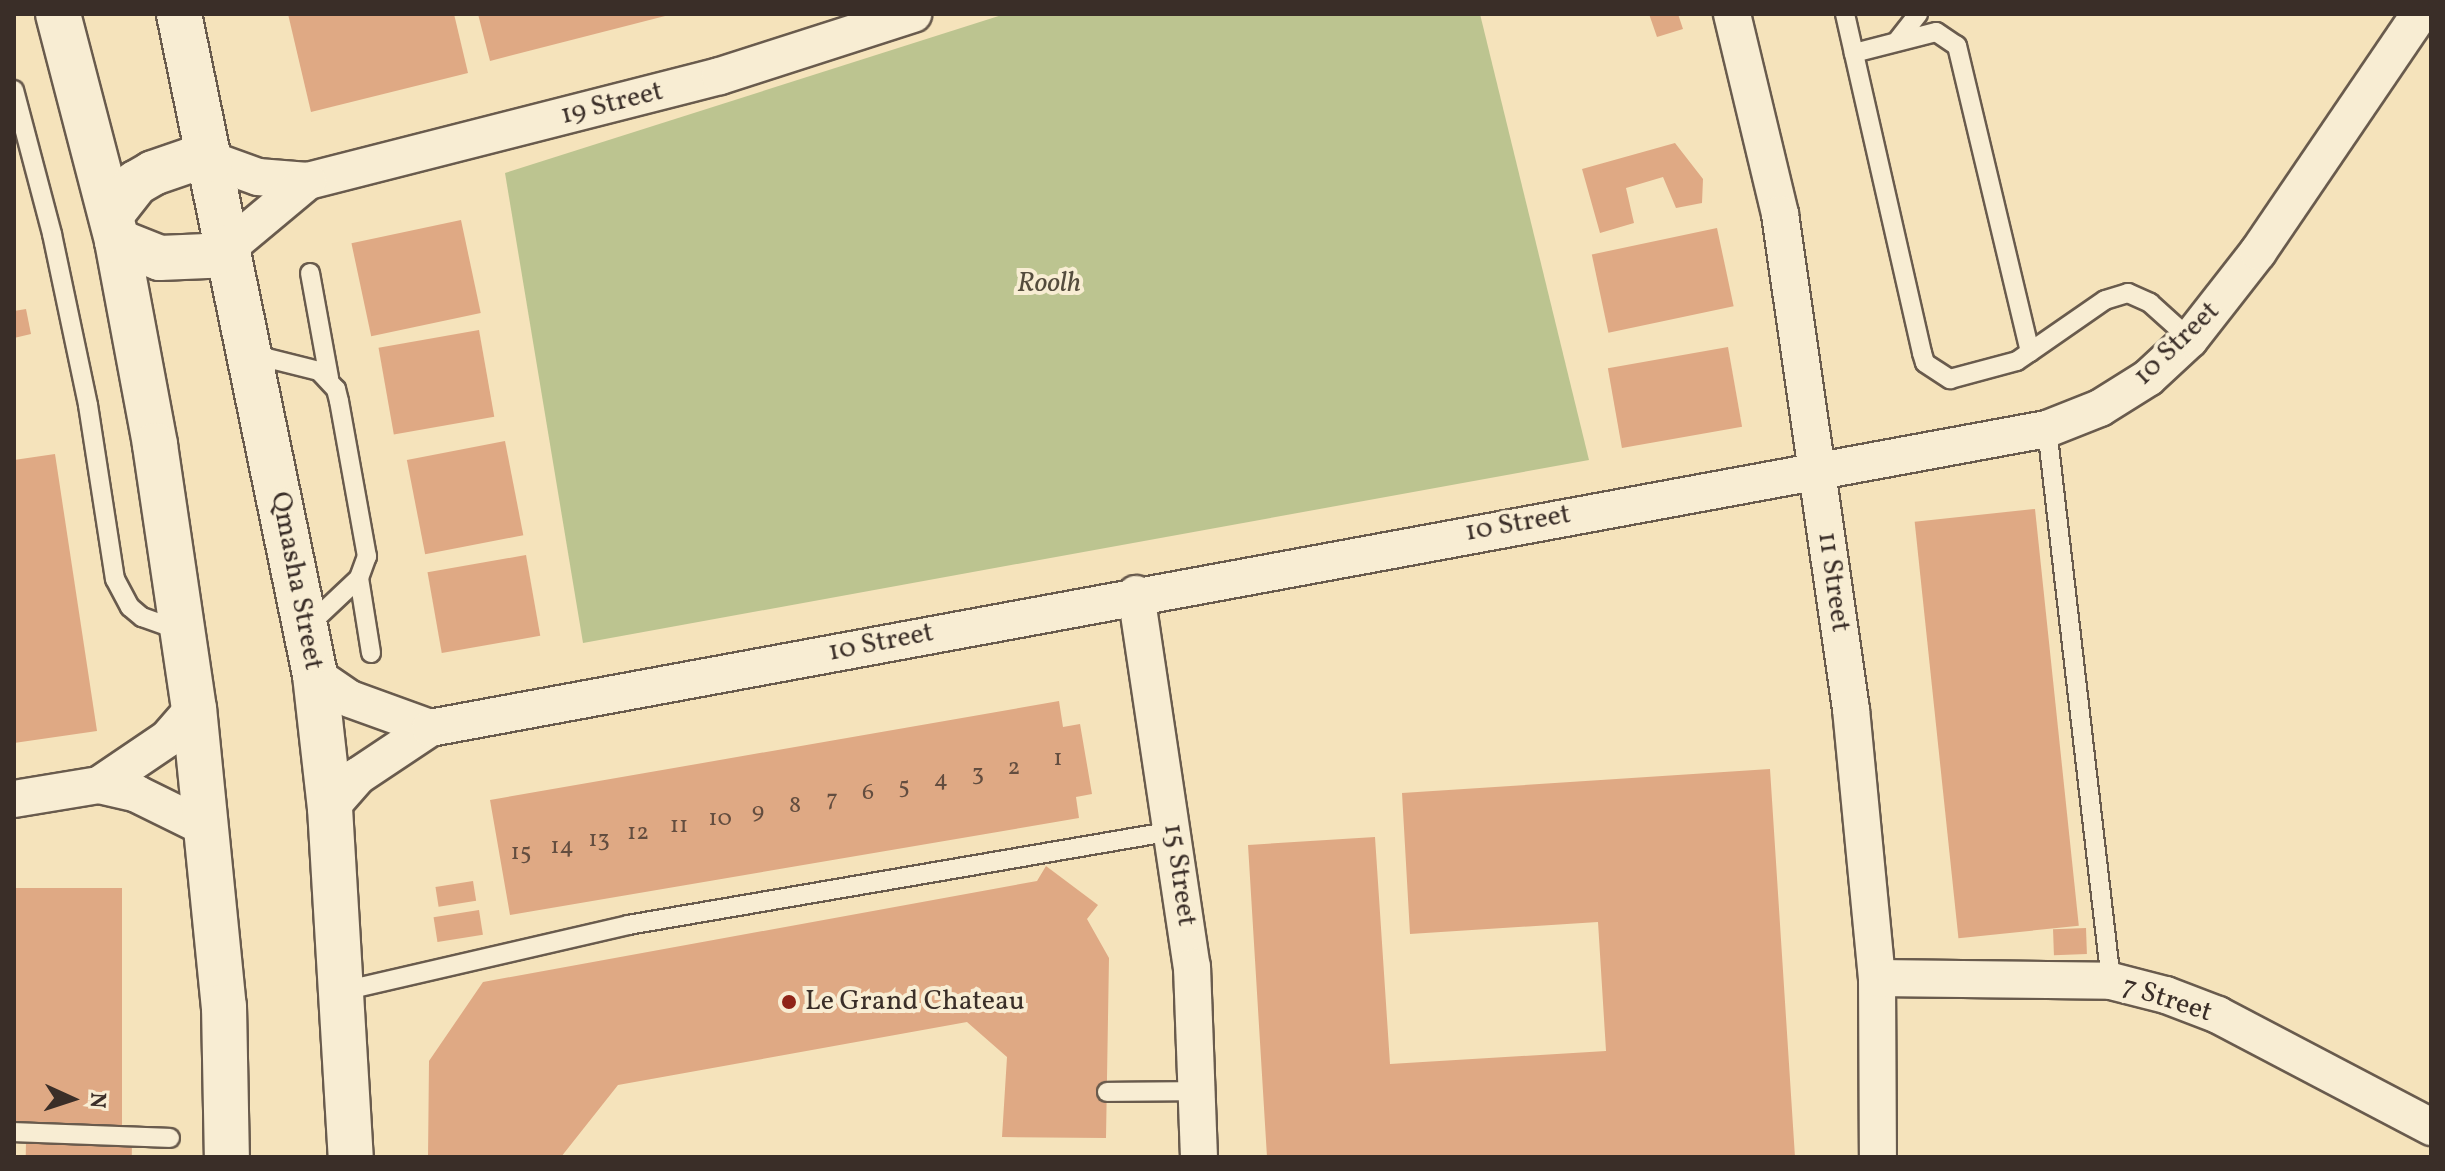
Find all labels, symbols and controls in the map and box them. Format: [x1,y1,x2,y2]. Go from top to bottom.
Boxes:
street label: 19 Street [557,75,667,133]
park label: Roolh [1017,267,1081,301]
street label: 10 Street [2127,295,2227,393]
street label: Qmasha Street [262,489,330,673]
street label: 10 Street [1463,498,1573,550]
street label: 11 Street [1809,530,1857,634]
street label: 10 Street [825,616,937,670]
house number: 1 [1053,746,1063,774]
house number: 2 [1008,755,1020,783]
house number: 3 [972,761,984,789]
house number: 4 [934,767,948,795]
house number: 5 [898,774,910,802]
house number: 6 [862,780,874,808]
house number: 7 [826,787,838,815]
house number: 8 [789,793,801,821]
house number: 9 [752,799,764,827]
house number: 10 [708,806,732,834]
house number: 11 [670,813,688,841]
house number: 12 [627,820,649,848]
street label: 15 Street [1155,822,1203,928]
house number: 13 [588,827,610,855]
house number: 14 [550,834,574,862]
house number: 15 [511,840,531,868]
street label: 7 Street [2118,970,2216,1030]
place label: Le Grand Chateau [805,985,1025,1019]
marker: Le Grand Chateau [780,993,798,1011]
north arrow [32,1059,112,1139]
text: N [81,1091,112,1109]

